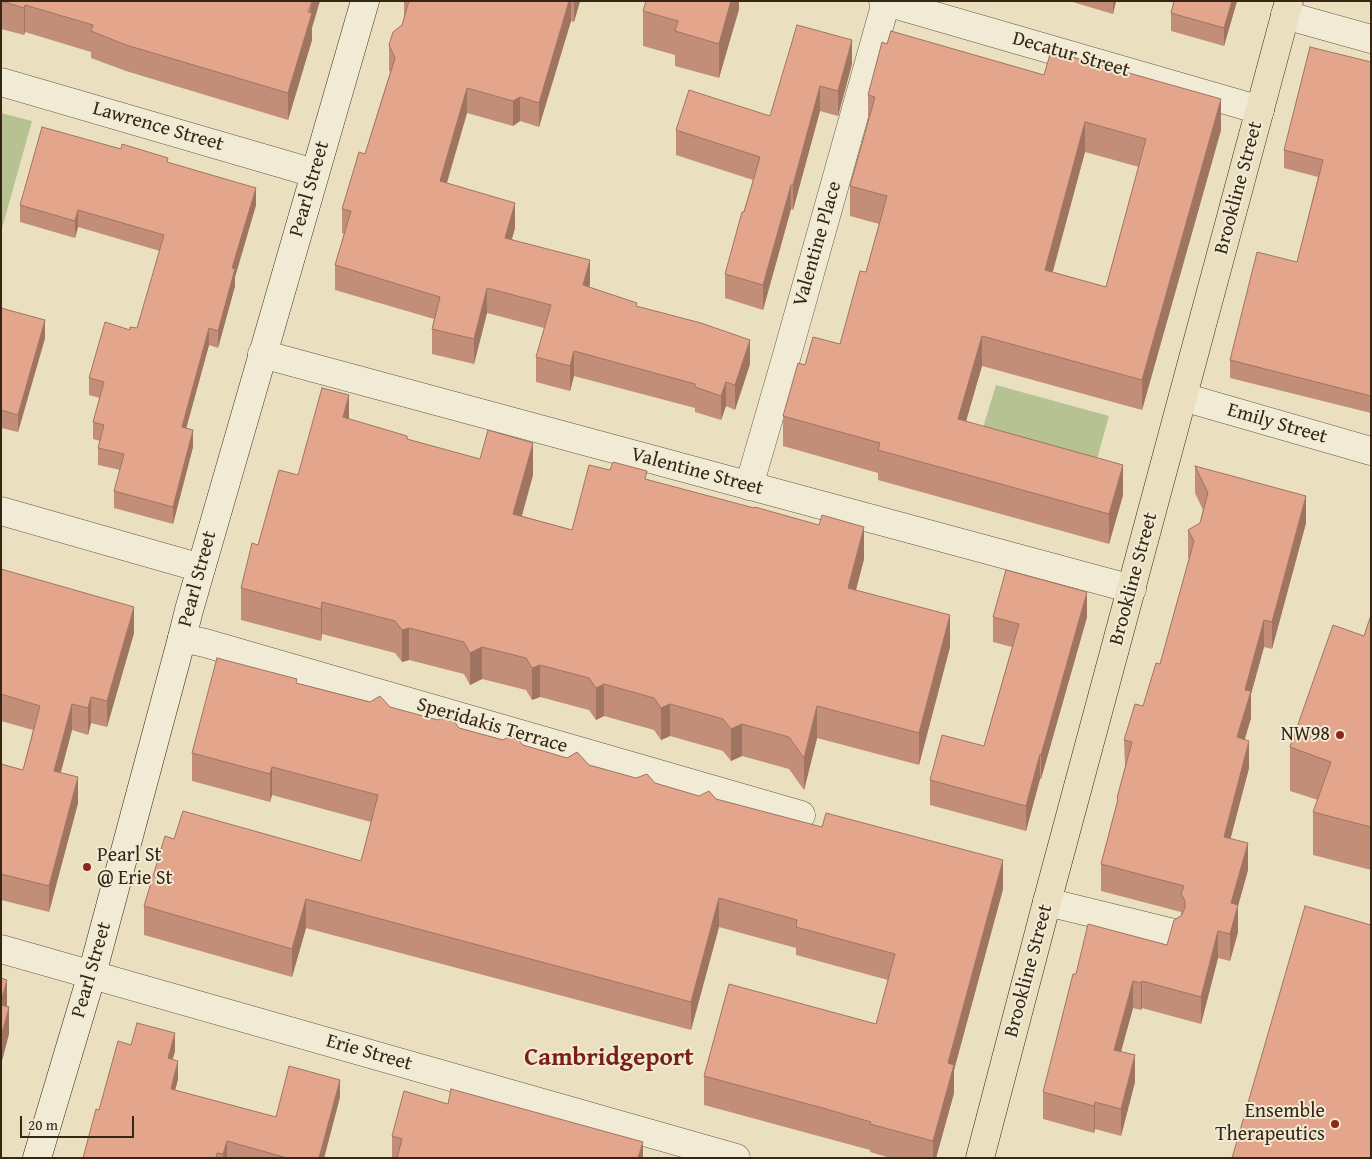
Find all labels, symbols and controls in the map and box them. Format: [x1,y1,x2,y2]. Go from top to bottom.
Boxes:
street label: Decatur Street [1010,27,1132,83]
street label: Lawrence Street [90,97,226,157]
street label: Brookline Street [1210,119,1268,257]
street label: Pearl Street [285,138,335,240]
street label: Valentine Place [789,179,847,309]
street label: Emily Street [1224,398,1330,450]
street label: Valentine Street [628,443,766,501]
street label: Brookline Street [1105,510,1163,648]
street label: Pearl Street [174,528,222,630]
street label: Speridakis Terrace [414,693,570,759]
place label: NW98 [1281,723,1330,747]
marker: NW98 [1334,729,1346,741]
place label: Pearl St @ Erie St [97,844,173,891]
marker: Pearl St @ Erie St [81,861,93,873]
street label: Brookline Street [1000,902,1058,1040]
street label: Pearl Street [67,919,117,1021]
street label: Erie Street [323,1029,415,1077]
district label: Cambridgeport [524,1044,694,1074]
place label: Ensemble Therapeutics [1215,1100,1325,1147]
scale bar [22,1106,136,1138]
text: 20 m [28,1114,58,1135]
marker: Ensemble Therapeutics [1329,1118,1341,1130]

